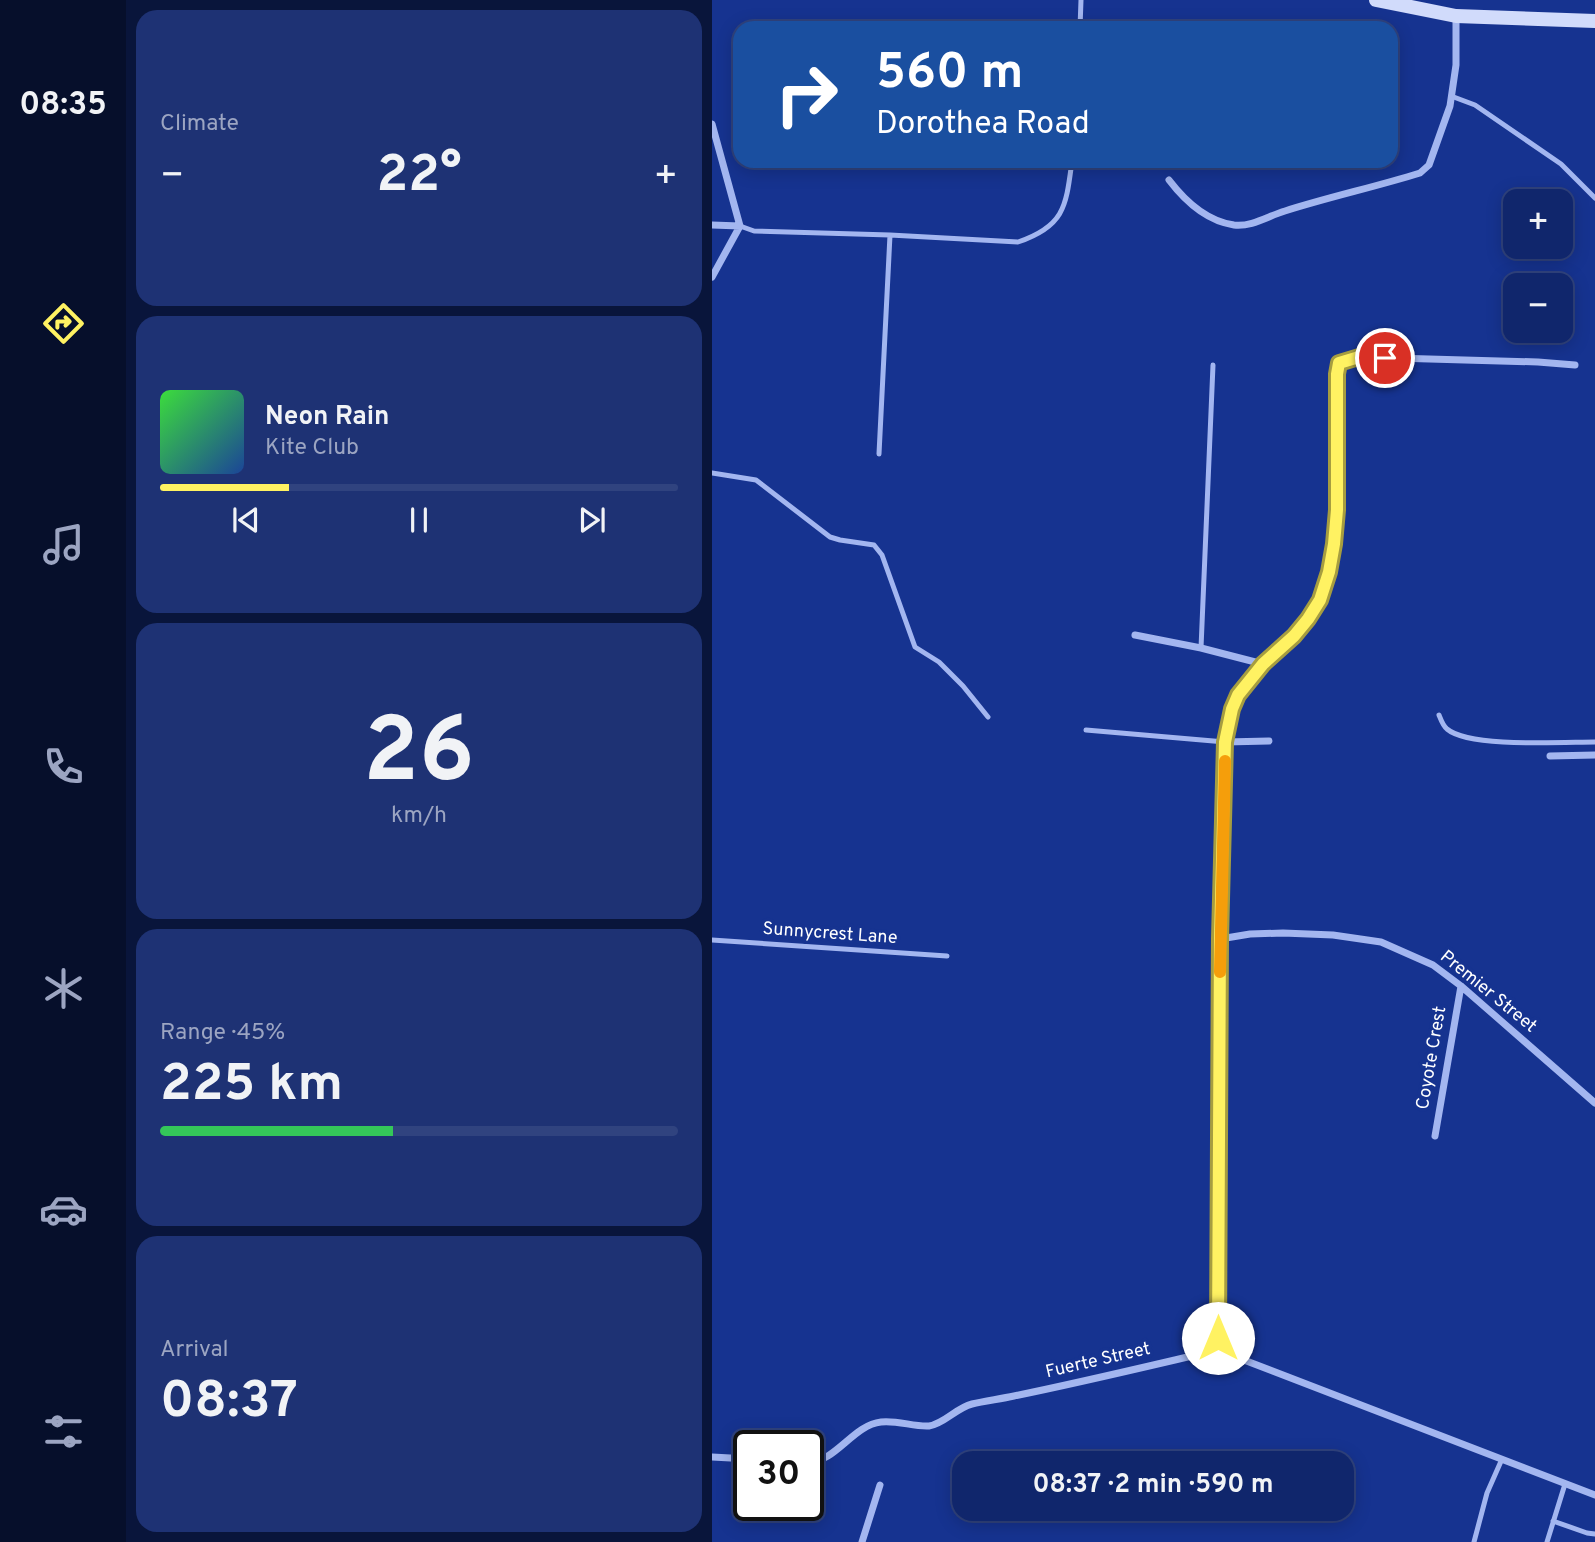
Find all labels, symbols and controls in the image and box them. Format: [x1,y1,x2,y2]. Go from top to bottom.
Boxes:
text: 560 m [876,44,1023,106]
icon: right [761,49,852,140]
text: 08:35 [19,86,107,126]
text: Dorothea Road [876,105,1090,145]
text: Climate [160,110,239,139]
text: 22° [376,144,462,210]
text: − [160,153,185,202]
text: + [653,153,678,202]
map controls [1503,189,1573,343]
button: + [1503,189,1573,259]
button: − [1503,273,1573,343]
icon: directions [39,299,88,348]
pin [1355,328,1415,388]
icon: arrive [1366,339,1404,377]
text: Neon Rain [265,401,390,434]
text: Kite Club [265,434,359,463]
icon: previous [227,501,265,539]
icon: pause [400,501,438,539]
icon: next [573,501,611,539]
icon: music [39,520,88,569]
text: 26 [363,699,475,814]
icon: phone [39,742,88,791]
text: km/h [391,802,447,831]
street label: Sunnycrest Lane [762,918,898,950]
street label: Premier Street [1435,946,1541,1038]
icon: climate [39,964,88,1013]
street label: Coyote Crest [1412,1005,1452,1111]
text: Range · 45% [160,1019,285,1048]
text: 225 km [160,1053,343,1119]
icon: car [39,1185,88,1234]
position arrow [1181,1301,1255,1375]
text: Arrival [160,1336,229,1365]
street label: Fuerte Street [1043,1338,1153,1384]
text: 08:37 [160,1370,298,1436]
icon: filters [39,1407,88,1456]
speed limit sign: 30 [733,1430,824,1521]
text: 08:37 · 2 min · 590 m [1032,1469,1274,1502]

